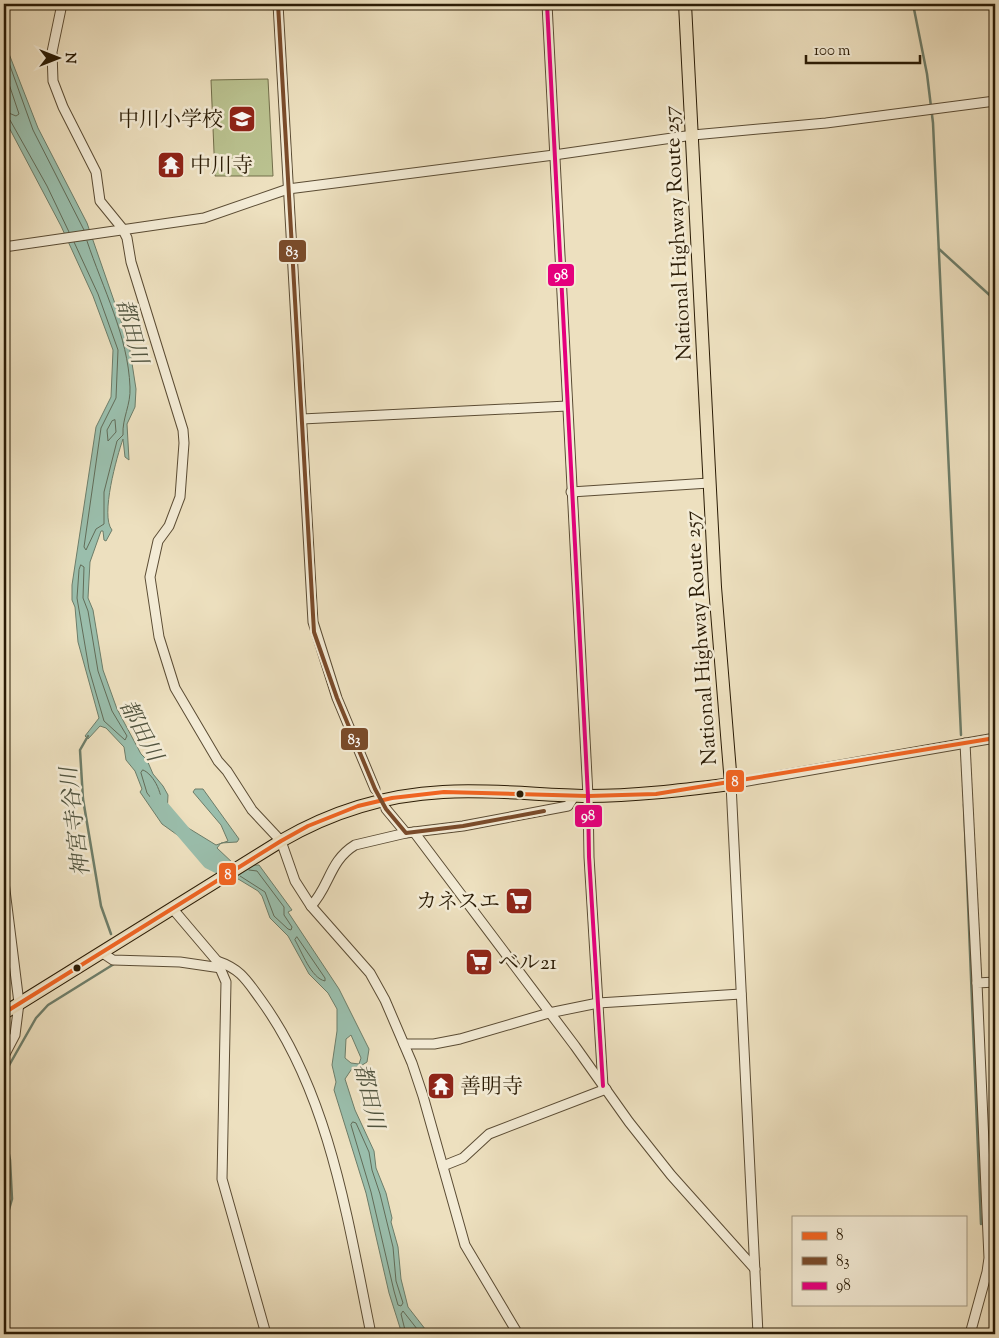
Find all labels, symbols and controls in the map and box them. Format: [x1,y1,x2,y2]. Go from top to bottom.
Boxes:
north arrow [32,32,82,82]
scale bar [806,32,920,64]
text: 100 m [814,41,851,62]
text: N [59,52,79,64]
school or university icon: 中川小学校 [227,104,257,134]
street label: National Highway Route 257 [657,104,701,361]
place label: 中川小学校 [118,106,223,136]
temple icon: 中川寺 [156,150,186,180]
place label: 中川寺 [190,152,253,182]
line badge: 83 [278,239,307,263]
text: 83 [286,243,299,263]
line badge: 98 [547,263,575,287]
text: 98 [554,266,568,286]
water label: 都田川 [106,296,155,370]
street label: National Highway Route 257 [678,509,726,766]
water label: 都田川 [110,695,170,770]
line badge: 83 [340,727,369,751]
text: 83 [348,731,361,751]
water label: 神宮寺谷川 [54,763,100,878]
line badge: 8 [725,769,745,793]
text: 8 [732,773,739,793]
unlabelled marker [515,789,525,799]
line badge: 98 [574,804,603,828]
text: 98 [581,807,595,827]
line badge: 8 [218,862,237,886]
text: 8 [225,866,232,886]
supermarket icon: カネスエ [504,886,534,916]
place label: カネスエ [416,888,500,918]
supermarket icon: ベル21 [464,947,494,977]
place label: ベル21 [498,949,557,979]
unlabelled marker [72,963,82,973]
water label: 都田川 [344,1061,391,1134]
temple icon: 善明寺 [426,1071,456,1101]
place label: 善明寺 [460,1073,523,1103]
legend [792,1216,966,1306]
text: 8 [836,1226,844,1247]
text: 83 [836,1252,850,1273]
text: 98 [836,1276,851,1297]

